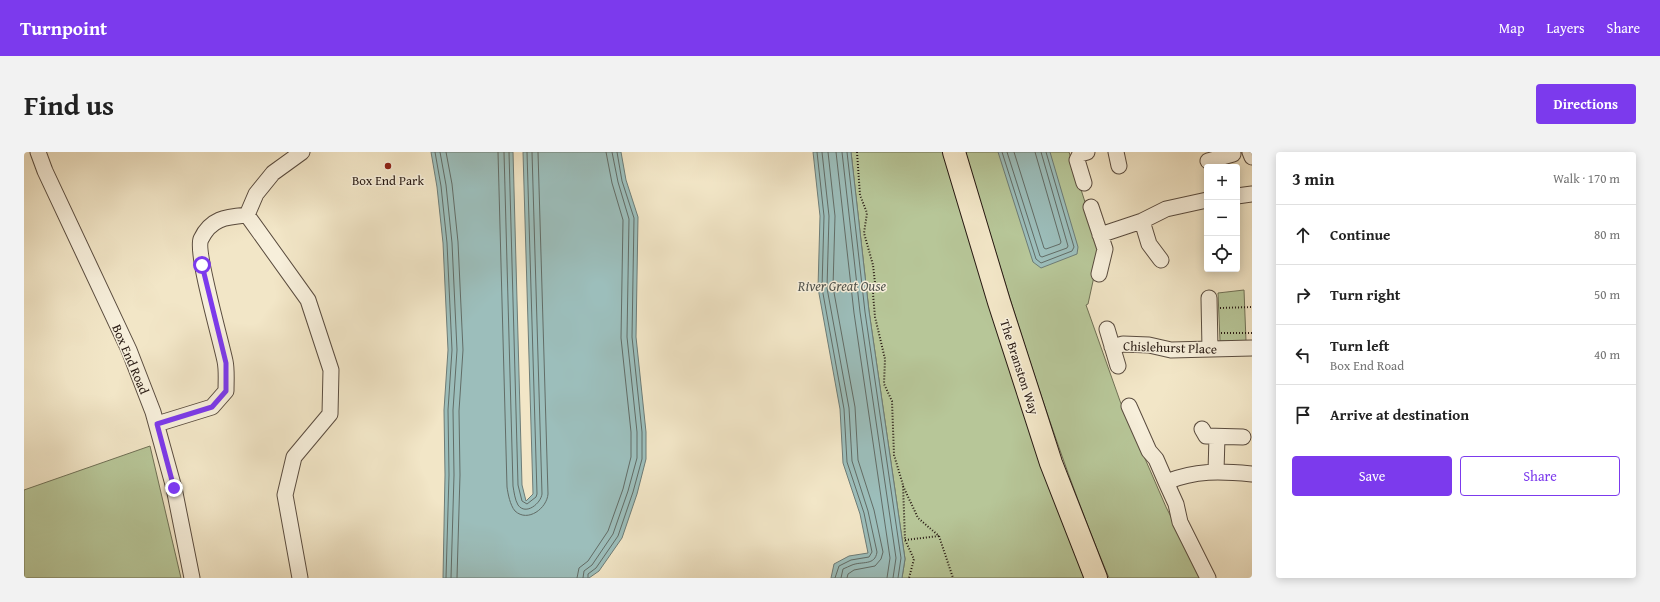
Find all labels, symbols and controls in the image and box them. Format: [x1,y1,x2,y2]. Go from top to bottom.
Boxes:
text: Turnpoint [20,14,107,42]
text: Map [1499,18,1525,38]
text: Layers [1547,18,1585,38]
text: Share [1607,18,1640,38]
text: Find us [24,84,114,125]
button: Directions [1536,84,1636,124]
marker: Box End Park [383,161,393,171]
map controls [1204,164,1240,272]
button: + [1204,164,1240,200]
text: 3 min [1292,166,1334,191]
text: Walk · 170 m [1553,169,1620,188]
place label: Box End Park [352,171,424,190]
button: − [1204,200,1240,236]
icon: ahead [1292,224,1314,246]
text: Continue [1330,224,1391,245]
text: 80 m [1594,225,1620,244]
button: locate [1204,236,1240,272]
route start [193,256,211,274]
water label: River Great Ouse [797,276,886,296]
icon: right [1292,284,1314,306]
text: Turn right [1330,284,1401,305]
text: 50 m [1594,285,1620,304]
street label: The Branston Way [995,317,1044,418]
street label: Box End Road [107,321,154,397]
text: Turn left [1330,335,1389,356]
street label: Chislehurst Place [1123,336,1217,359]
icon: left [1292,344,1314,366]
text: 40 m [1594,345,1620,364]
text: Box End Road [1330,356,1404,375]
icon: arrive [1292,404,1314,426]
text: Arrive at destination [1330,404,1469,425]
button: Save [1292,456,1452,496]
button: Share [1460,456,1620,496]
route end [165,479,183,497]

